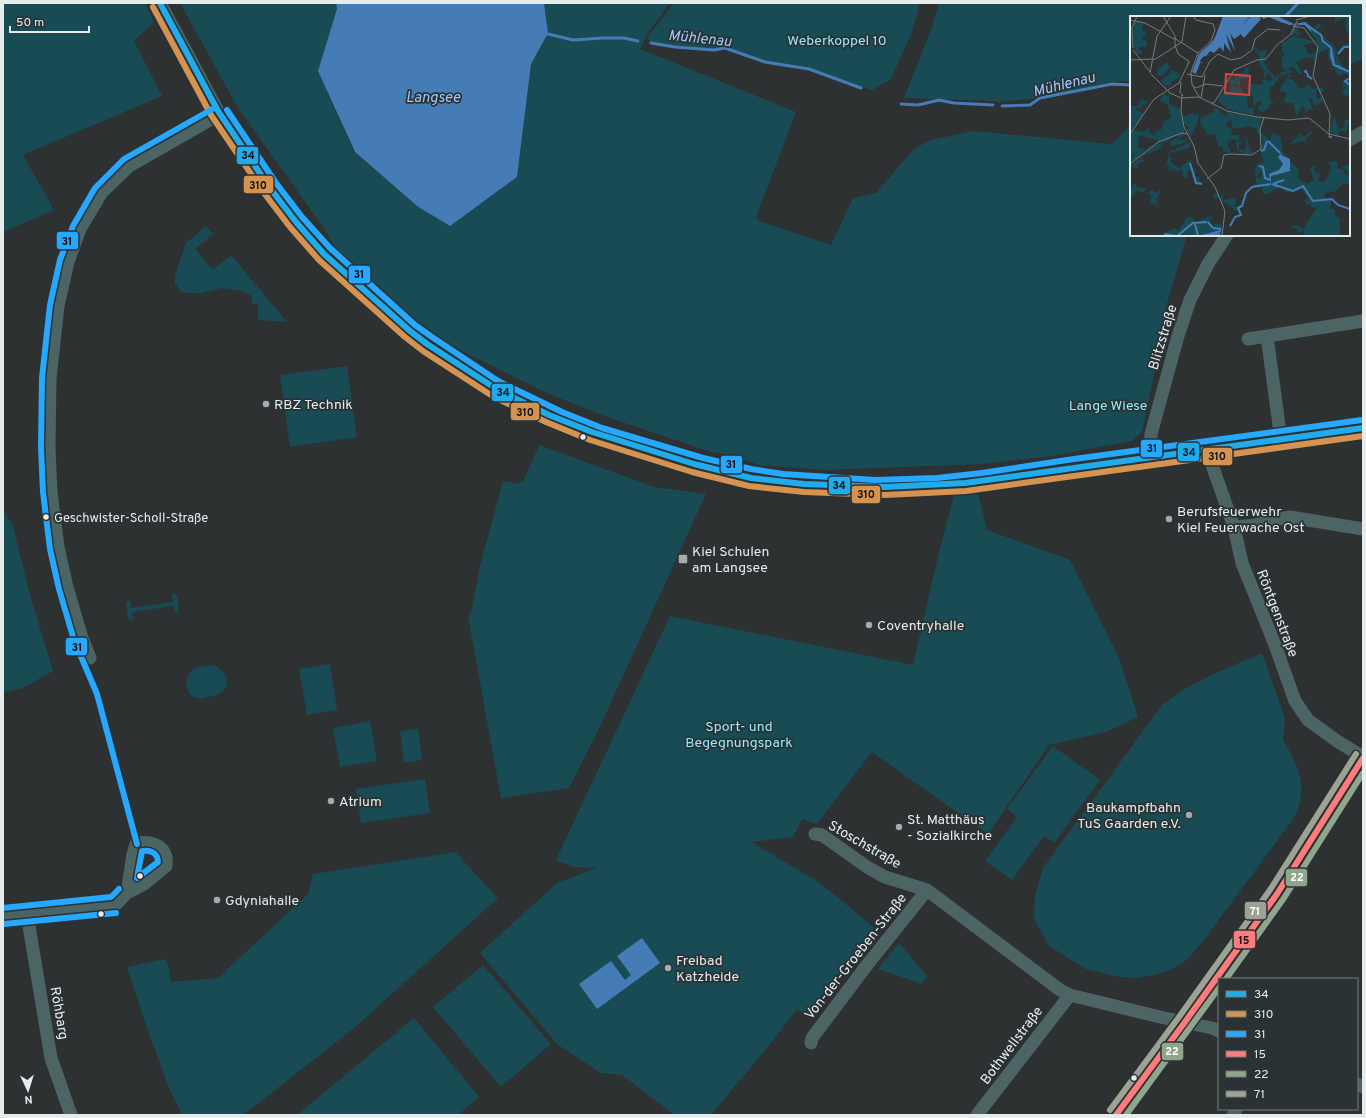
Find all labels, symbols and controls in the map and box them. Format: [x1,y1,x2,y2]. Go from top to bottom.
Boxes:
scale bar [10,8,89,34]
text: 50 m [16,15,44,31]
inset map [1130,16,1350,236]
water label: Mühlenau [667,27,733,52]
park label: Weberkoppel 10 [787,33,887,50]
water label: Mühlenau [1031,68,1098,102]
water label: Langsee [406,89,460,108]
line badge: 34 [236,146,259,165]
text: 34 [241,149,255,163]
line badge: 310 [243,175,274,194]
text: 310 [249,179,267,193]
line badge: 31 [56,231,79,250]
text: 31 [62,235,72,249]
line badge: 31 [348,265,371,284]
text: 31 [354,268,364,282]
street label: Blitzstraße [1145,303,1181,372]
line badge: 34 [491,383,514,402]
text: 34 [496,386,510,400]
place label: RBZ Technik [274,397,353,414]
park label: Lange Wiese [1069,398,1147,415]
marker: RBZ Technik [261,399,271,409]
line badge: 310 [510,402,540,421]
text: 310 [516,406,534,420]
unlabelled marker [578,432,588,442]
line badge: 31 [1140,439,1163,458]
text: 31 [1147,442,1157,456]
line badge: 34 [1177,442,1200,462]
text: 34 [1182,446,1196,460]
line badge: 310 [1202,447,1233,466]
text: 310 [1208,450,1226,464]
line badge: 31 [720,455,743,474]
text: 31 [726,458,736,472]
line badge: 34 [828,476,851,495]
text: 34 [832,479,846,493]
line badge: 310 [851,485,881,504]
text: 310 [857,488,875,502]
place label: Berufsfeuerwehr Kiel Feuerwache Ost [1177,504,1304,537]
place label: Geschwister-Scholl-Straße [54,511,208,527]
marker: Geschwister-Scholl-Straße [41,512,51,522]
marker: Berufsfeuerwehr Kiel Feuerwache Ost [1164,514,1174,524]
place label: Kiel Schulen am Langsee [692,544,769,577]
marker: Kiel Schulen am Langsee [677,553,689,565]
street label: Röntgenstraße [1252,567,1301,660]
place label: Coventryhalle [877,618,964,635]
marker: Coventryhalle [864,620,874,630]
line badge: 31 [65,637,88,656]
text: 31 [72,641,82,655]
park label: Sport- und Begegnungspark [685,719,793,752]
place label: Atrium [339,794,382,811]
marker: Atrium [326,796,336,806]
place label: Baukampfbahn TuS Gaarden e.V. [1077,800,1181,833]
marker: Baukampfbahn TuS Gaarden e.V. [1184,810,1194,820]
place label: St. Matthäus - Sozialkirche [907,812,992,845]
street label: Stoschstraße [825,818,904,873]
marker: St. Matthäus - Sozialkirche [894,822,904,832]
line badge: 22 [1285,868,1308,887]
unlabelled marker [135,871,145,881]
text: 22 [1290,871,1304,885]
street label: Von-der-Groeben-Straße [802,890,911,1023]
place label: Gdyniahalle [225,893,299,910]
marker: Gdyniahalle [212,895,222,905]
line badge: 71 [1244,901,1267,920]
text: 71 [1250,905,1260,919]
unlabelled marker [96,909,106,919]
line badge: 15 [1233,930,1256,949]
text: 15 [1238,934,1250,948]
place label: Freibad Katzheide [676,953,739,986]
marker: Freibad Katzheide [663,963,673,973]
legend [1218,978,1358,1110]
street label: Röhbarg [45,985,72,1041]
text: 34 [1254,987,1269,1003]
street label: Bothwellstraße [977,1003,1047,1088]
text: 310 [1254,1007,1273,1023]
text: 31 [1254,1027,1266,1043]
line badge: 22 [1161,1042,1184,1061]
text: 22 [1165,1045,1179,1059]
text: 15 [1254,1047,1266,1063]
text: 22 [1254,1067,1269,1083]
north arrow [8,1070,48,1110]
unlabelled marker [1129,1073,1139,1083]
text: 71 [1254,1087,1265,1103]
text: N [24,1092,33,1106]

